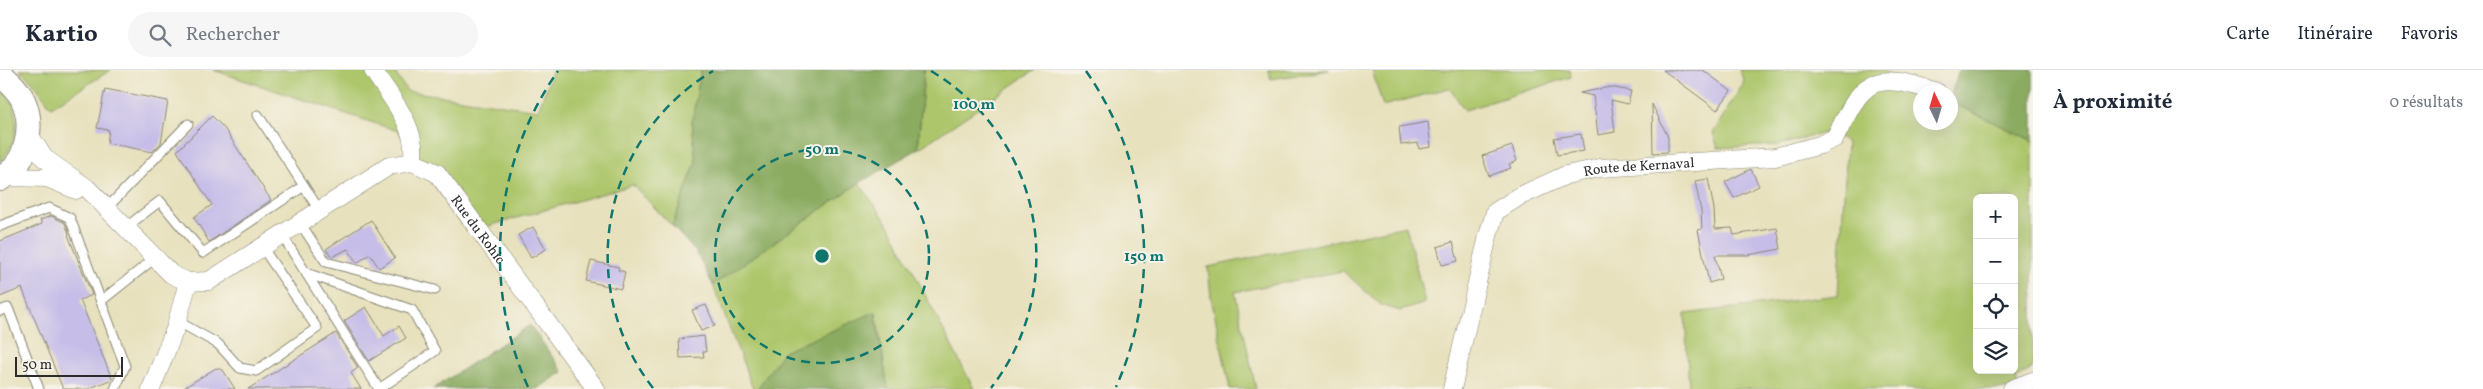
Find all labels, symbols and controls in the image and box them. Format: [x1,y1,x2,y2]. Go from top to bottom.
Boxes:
search box [128,12,478,57]
text: Kartio [25,18,98,52]
icon: search [146,21,174,49]
text: Rechercher [186,22,280,48]
text: Carte [2226,22,2269,47]
text: Itinéraire [2297,22,2373,47]
text: Favoris [2401,22,2458,47]
north arrow [1913,85,1958,130]
text: À proximité [2053,88,2172,117]
text: 0 résultats [2389,92,2463,114]
text: 100 m [953,95,996,116]
text: 50 m [805,140,839,161]
street label: Route de Kernaval [1582,154,1695,182]
street label: Rue du Rohic [446,192,509,268]
map controls [1973,194,2018,374]
button: + [1973,194,2018,239]
button: − [1973,239,2018,284]
centre of rings [813,247,831,265]
text: 150 m [1124,247,1164,268]
button: locate [1973,284,2018,329]
button: layers [1973,329,2018,374]
scale bar [15,354,122,377]
text: 50 m [22,356,52,375]

